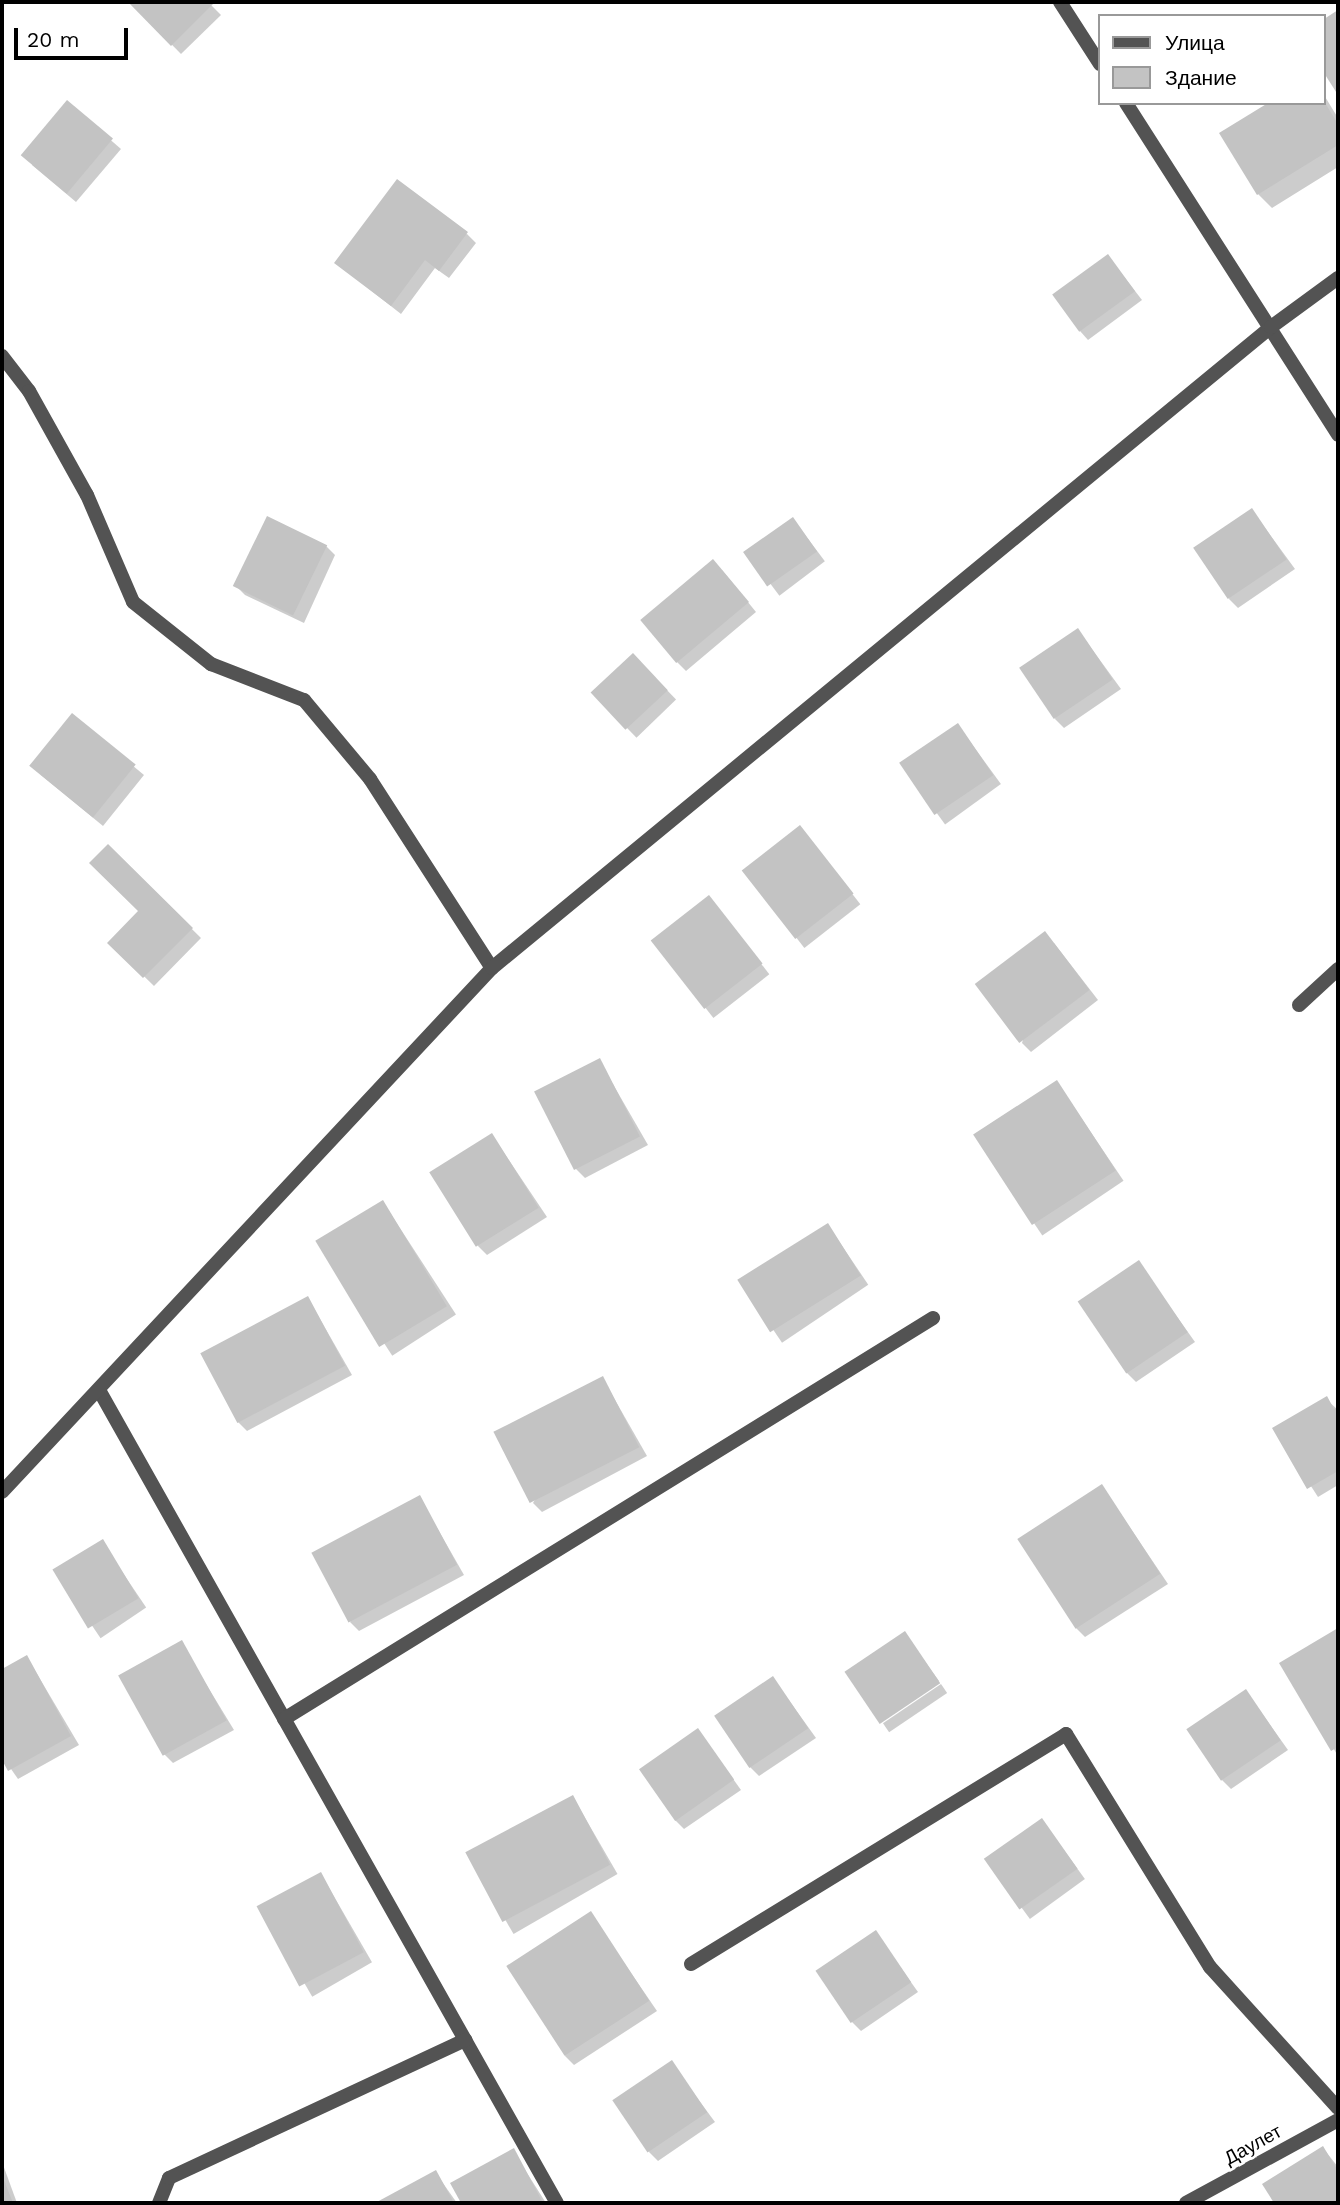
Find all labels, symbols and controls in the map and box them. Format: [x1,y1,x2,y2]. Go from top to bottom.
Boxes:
scale bar [18,14,131,58]
legend [1098,14,1326,105]
text: 20 m [27,27,79,52]
text: Улица [1165,30,1225,55]
text: Здание [1165,65,1237,90]
street label: Даулет [1220,2120,1286,2170]

